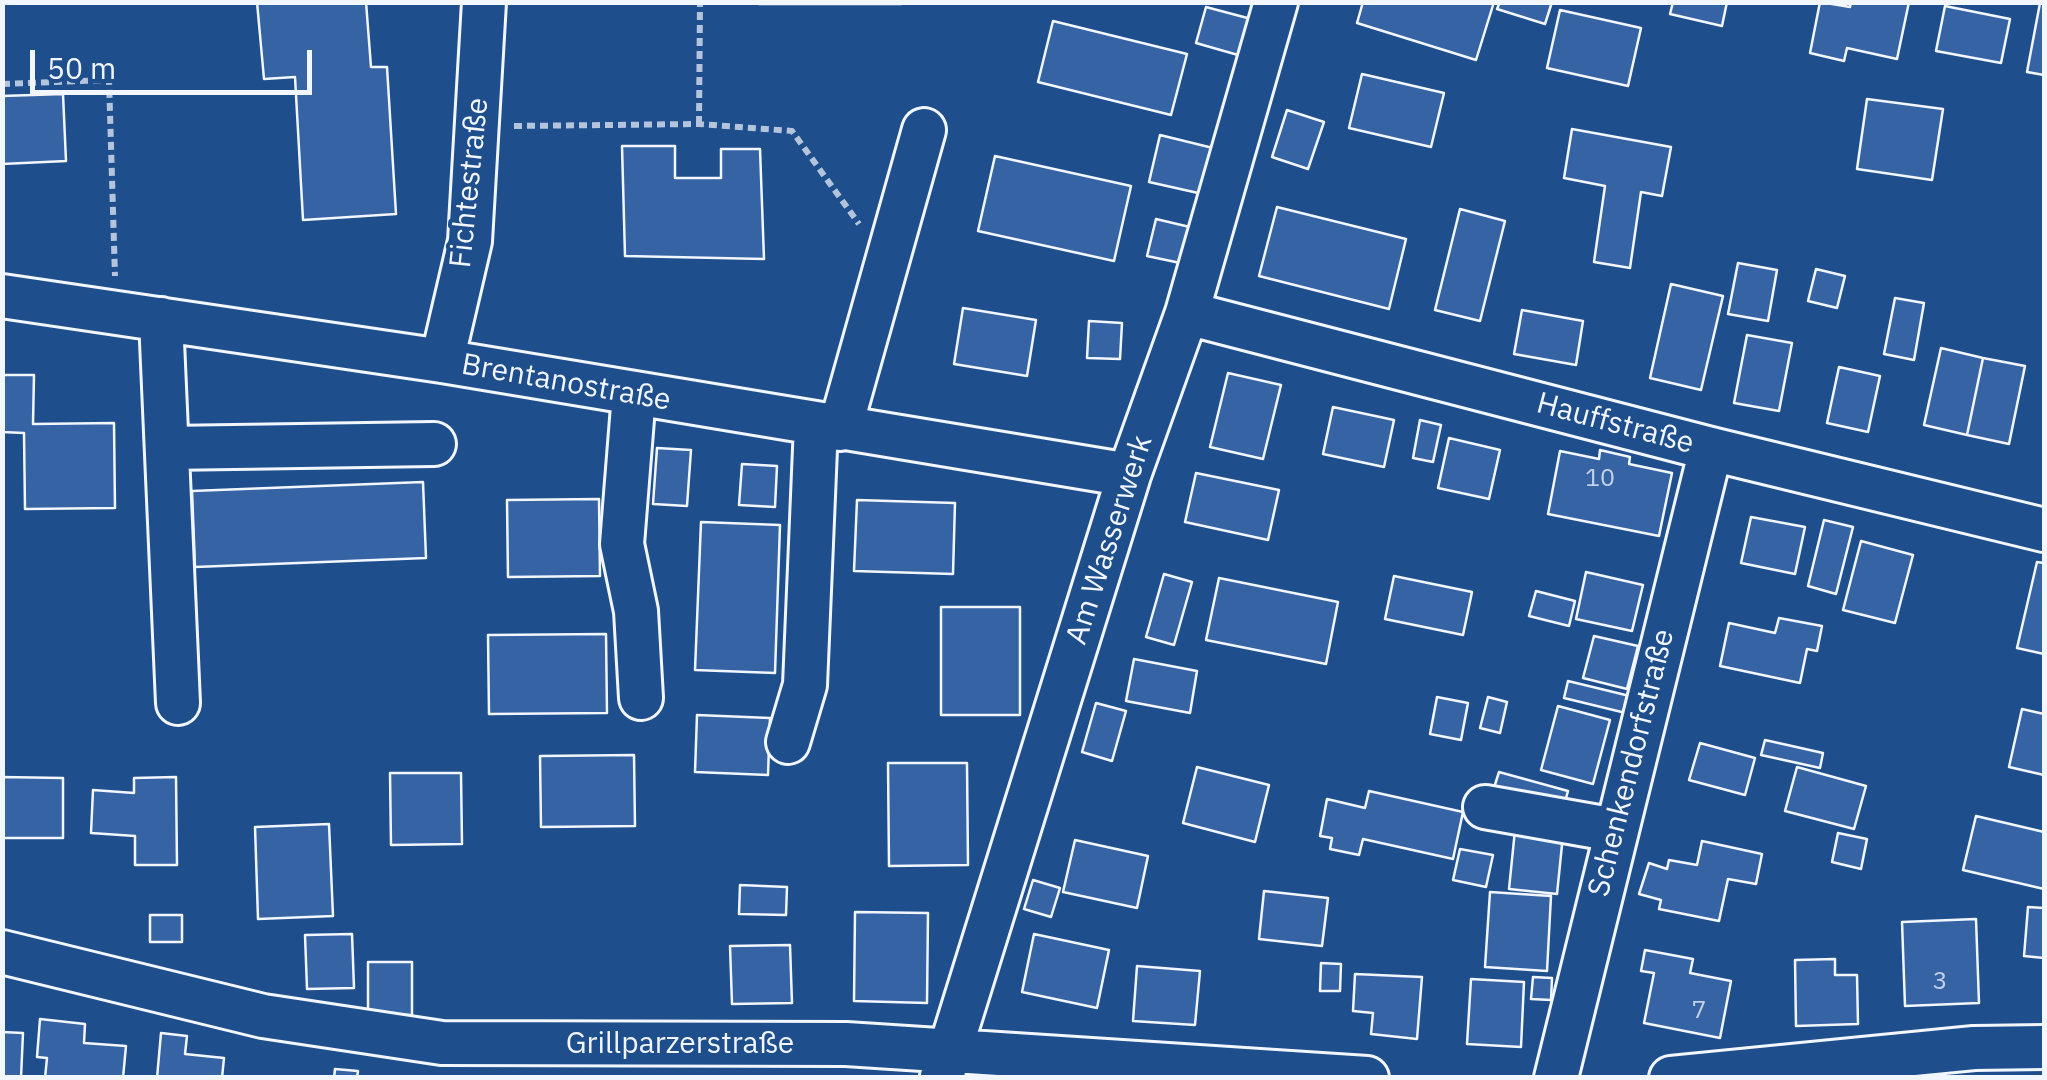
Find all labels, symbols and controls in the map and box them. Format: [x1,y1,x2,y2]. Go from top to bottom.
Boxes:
scale bar [35,30,318,92]
text: 50 m [47,48,116,87]
street label: Fichtestraße [443,96,497,270]
street label: Brentanostraße [459,347,673,419]
street label: Hauffstraße [1532,386,1698,462]
street label: Am Wasserwerk [1059,431,1161,649]
house number: 10 [1585,464,1615,494]
street label: Schenkendorfstraße [1581,626,1683,900]
house number: 3 [1933,967,1947,997]
house number: 7 [1692,996,1706,1026]
street label: Grillparzerstraße [566,1026,794,1062]

